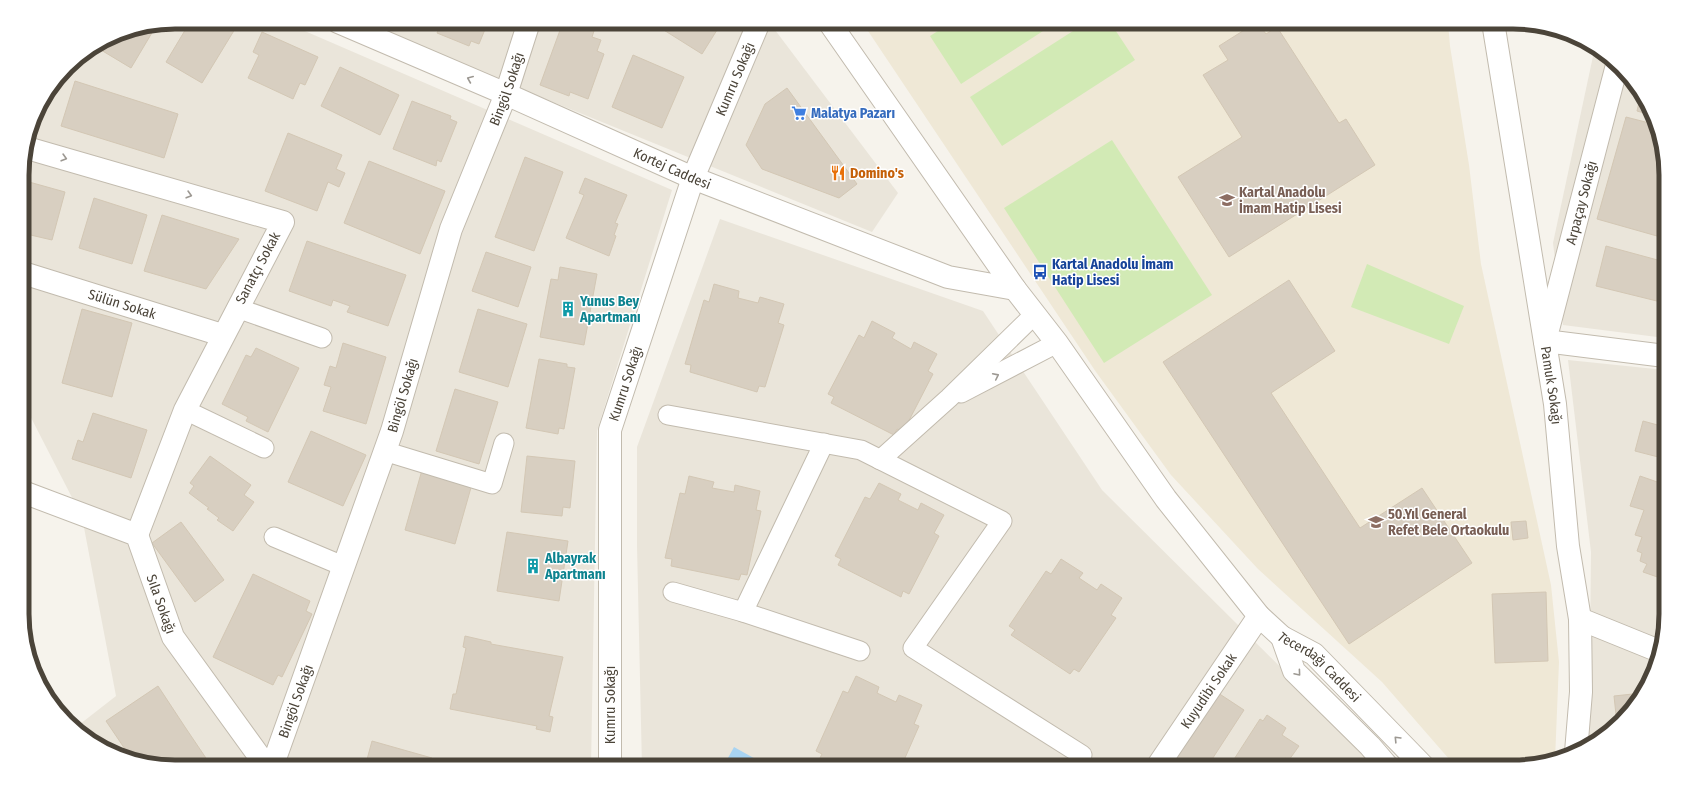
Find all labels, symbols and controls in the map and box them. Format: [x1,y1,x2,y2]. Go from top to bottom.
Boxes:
street label: Kumru Sokağı [712,39,758,118]
street label: Bingöl Sokağı [486,50,527,128]
one-way arrow [467,76,474,84]
supermarket icon: Malatya Pazarı [790,104,808,122]
place label: Malatya Pazarı [811,105,895,122]
street label: Kortej Caddesi [631,144,713,193]
one-way arrow [61,153,68,162]
street label: Arpaçay Sokağı [1562,159,1600,246]
restaurant icon: Domino's [829,164,847,182]
place label: Domino's [850,165,904,182]
place label: Kartal Anadolu İmam Hatip Lisesi [1239,184,1342,217]
one-way arrow [186,190,193,199]
school or university icon: Kartal Anadolu İmam Hatip Lisesi [1218,191,1236,209]
street label: Sanatçı Sokak [232,229,284,307]
place label: Kartal Anadolu İmam Hati̇p Li̇sesi̇ [1052,255,1174,289]
bus stop icon: Kartal Anadolu İmam Hati̇p Li̇sesi̇ [1031,263,1049,281]
street label: Sülün Sokak [86,285,159,323]
place label: Yunus Bey Apartmanı [579,293,641,326]
building icon: Yunus Bey Apartmanı [559,300,577,318]
street label: Kumru Sokağı [605,344,646,423]
street label: Pamuk Sokağı [1537,345,1565,425]
street label: Bingöl Sokağı [384,356,421,435]
one-way arrow [992,373,1000,381]
place label: 50.Yıl General Refet Bele Ortaokulu [1388,506,1509,539]
school or university icon: 50.Yıl General Refet Bele Ortaokulu [1367,513,1385,531]
place label: Albayrak Apartmanı [544,550,606,583]
building icon: Albayrak Apartmanı [524,557,542,575]
street label: Sıla Sokağı [143,572,180,636]
street label: Tecerdağı Caddesi [1274,629,1364,705]
street label: Kuyudibi Sokak [1177,649,1240,732]
street label: Bingöl Sokağı [275,662,316,740]
street label: Kumru Sokağı [602,666,619,744]
one-way arrow [1293,668,1300,676]
one-way arrow [1394,736,1401,744]

